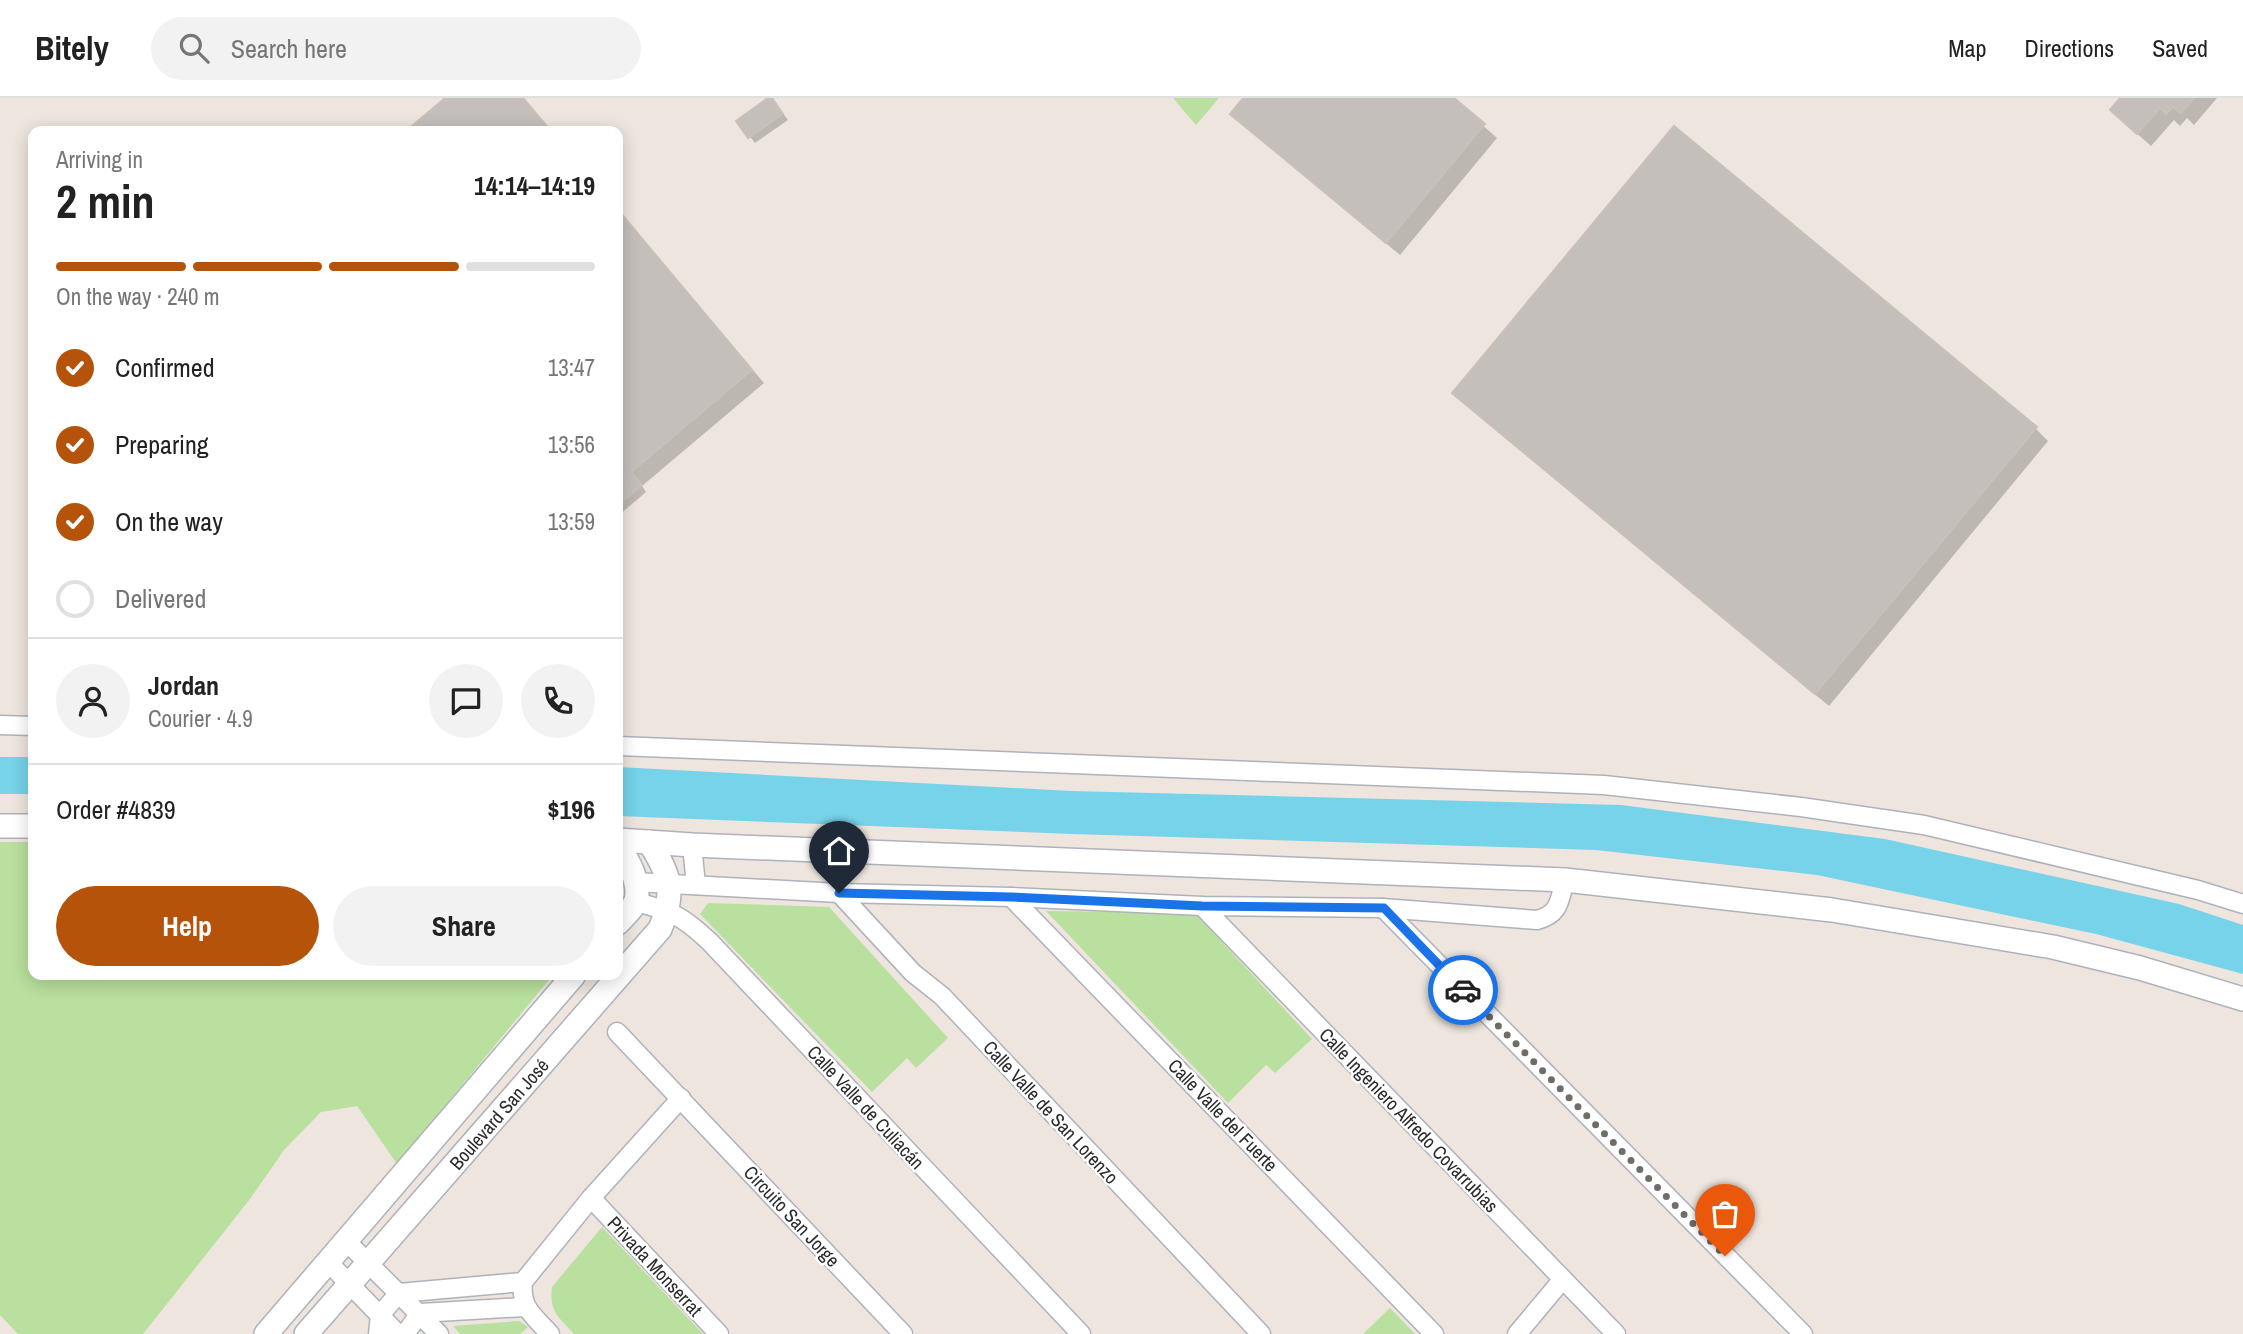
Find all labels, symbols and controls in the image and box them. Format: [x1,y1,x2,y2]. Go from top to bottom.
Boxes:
search box [151,17,641,80]
text: Bitely [35,26,109,70]
icon: search [175,29,213,67]
text: Search here [231,31,347,66]
text: Map [1948,32,1986,64]
text: Directions [2024,32,2114,64]
text: Saved [2152,32,2208,64]
text: Arriving in [56,144,143,175]
text: 14:14–14:19 [474,168,595,203]
text: 2 min [56,170,155,232]
text: On the way · 240 m [56,281,220,312]
icon: check [56,349,94,387]
text: Confirmed [115,350,215,385]
text: 13:47 [548,352,595,383]
icon: check [56,426,94,464]
text: Preparing [115,427,209,462]
text: 13:56 [548,429,595,460]
icon: check [56,503,94,541]
text: On the way [115,504,223,539]
text: 13:59 [548,506,595,537]
text: Delivered [115,581,206,616]
button: person [56,664,130,738]
button: chat [429,664,503,738]
button: phone [521,664,595,738]
text: Jordan [148,668,219,703]
text: Courier · 4.9 [148,703,253,734]
text: Order #4839 [56,792,176,827]
text: $196 [548,792,595,827]
pin [809,821,869,893]
icon: home [820,832,858,870]
button: Help [56,886,319,966]
button: Share [333,886,595,966]
courier [1428,955,1498,1025]
icon: car [1444,971,1482,1009]
street label: Calle Ingeniero Alfredo Covarrubias [1314,1022,1505,1218]
street label: Calle Valle de San Lorenzo [977,1035,1125,1189]
street label: Calle Valle de Culiacán [802,1039,930,1175]
street label: Boulevard San José [443,1053,555,1175]
street label: Calle Valle del Fuerte [1162,1053,1284,1177]
street label: Circuito San Jorge [738,1160,846,1272]
pin [1695,1184,1755,1256]
icon: bag [1706,1195,1744,1233]
street label: Privada Monserrat [602,1210,709,1322]

